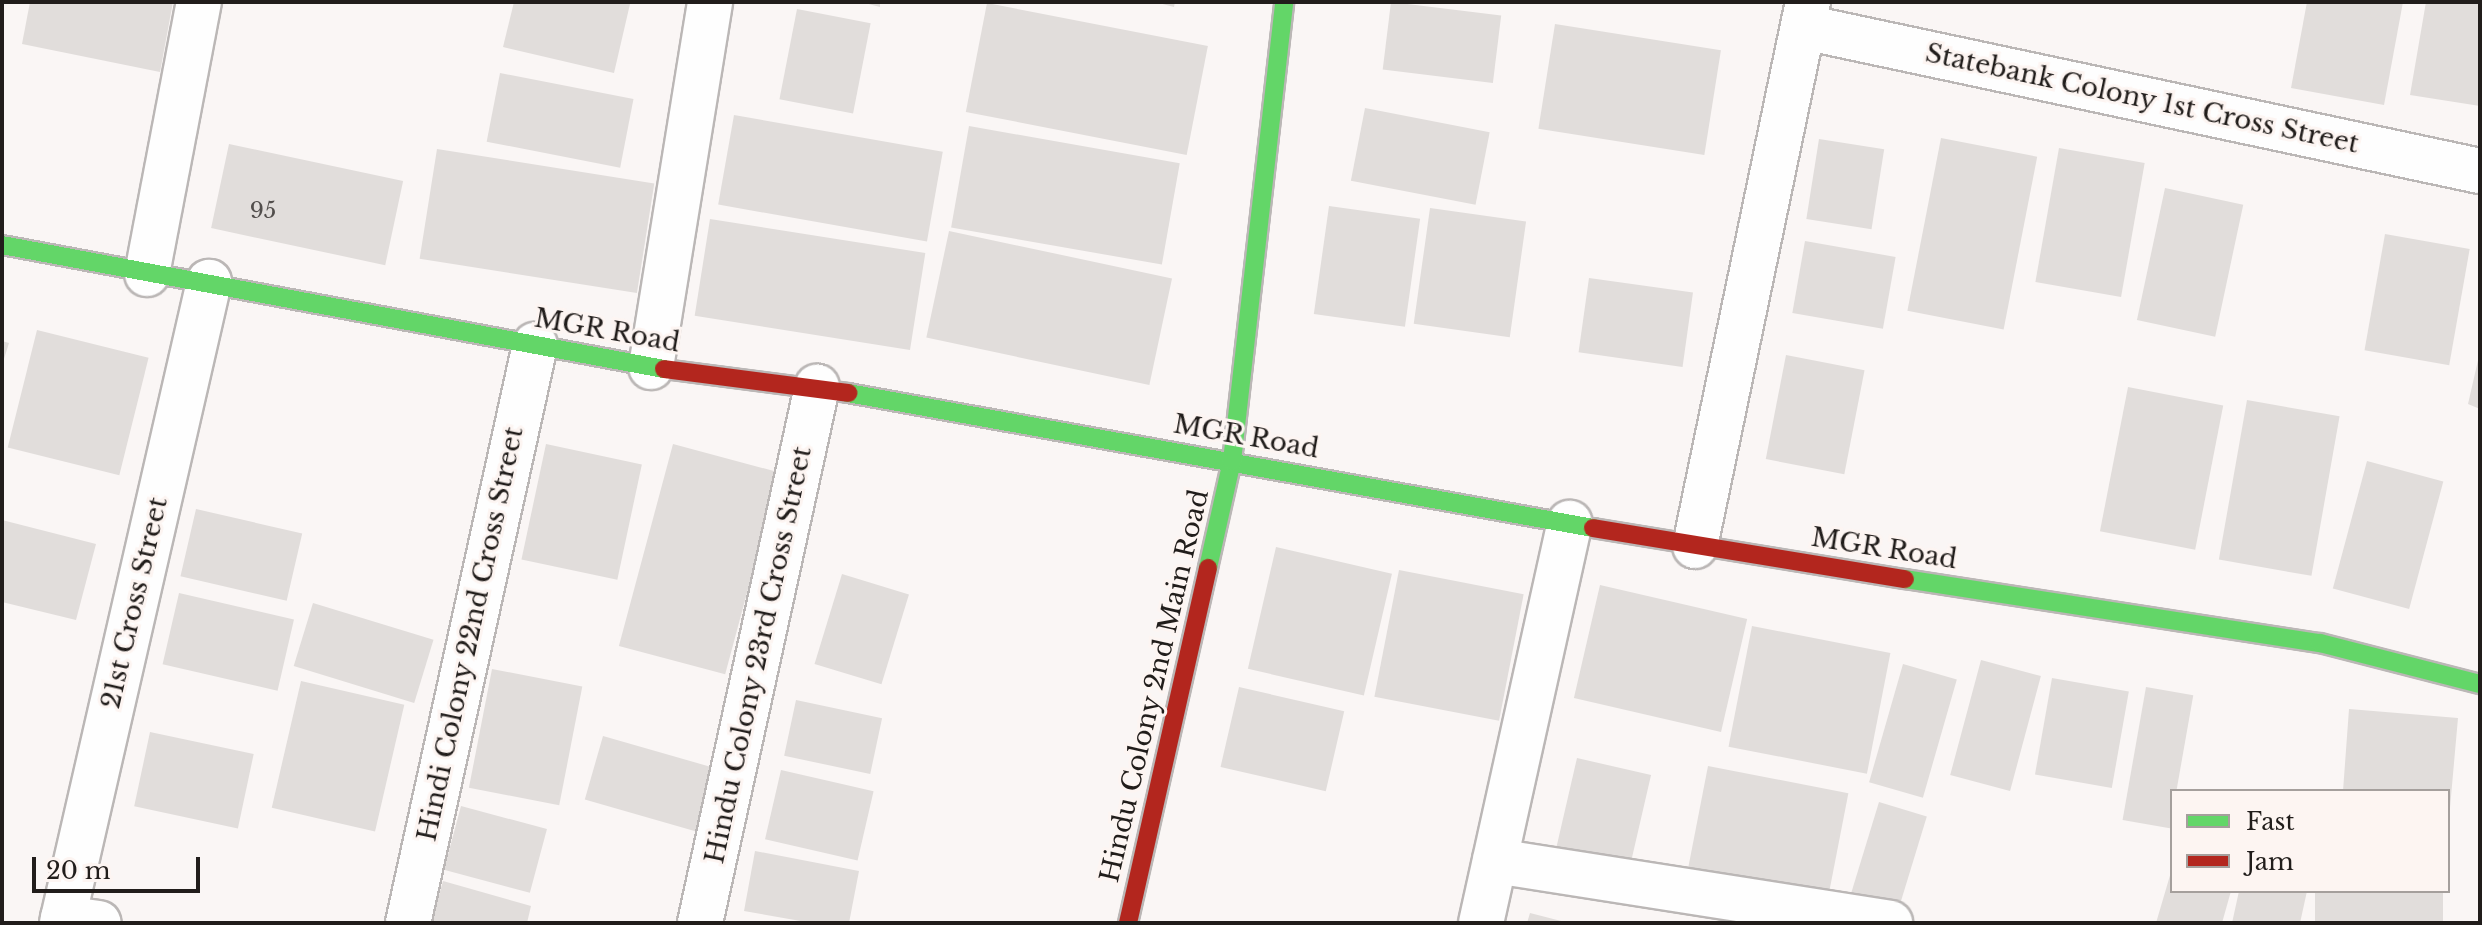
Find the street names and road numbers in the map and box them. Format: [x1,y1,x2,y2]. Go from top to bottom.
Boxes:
street label: Statebank Colony 1st Cross Street [1922,38,2362,160]
street label: MGR Road [532,303,682,359]
street label: MGR Road [1171,409,1321,465]
street label: Hindi Colony 22nd Cross Street [412,424,530,844]
street label: Hindu Colony 23rd Cross Street [699,443,819,867]
street label: Hindu Colony 2nd Main Road [1094,486,1216,886]
street label: 21st Cross Street [96,494,174,712]
street label: MGR Road [1809,522,1959,576]

